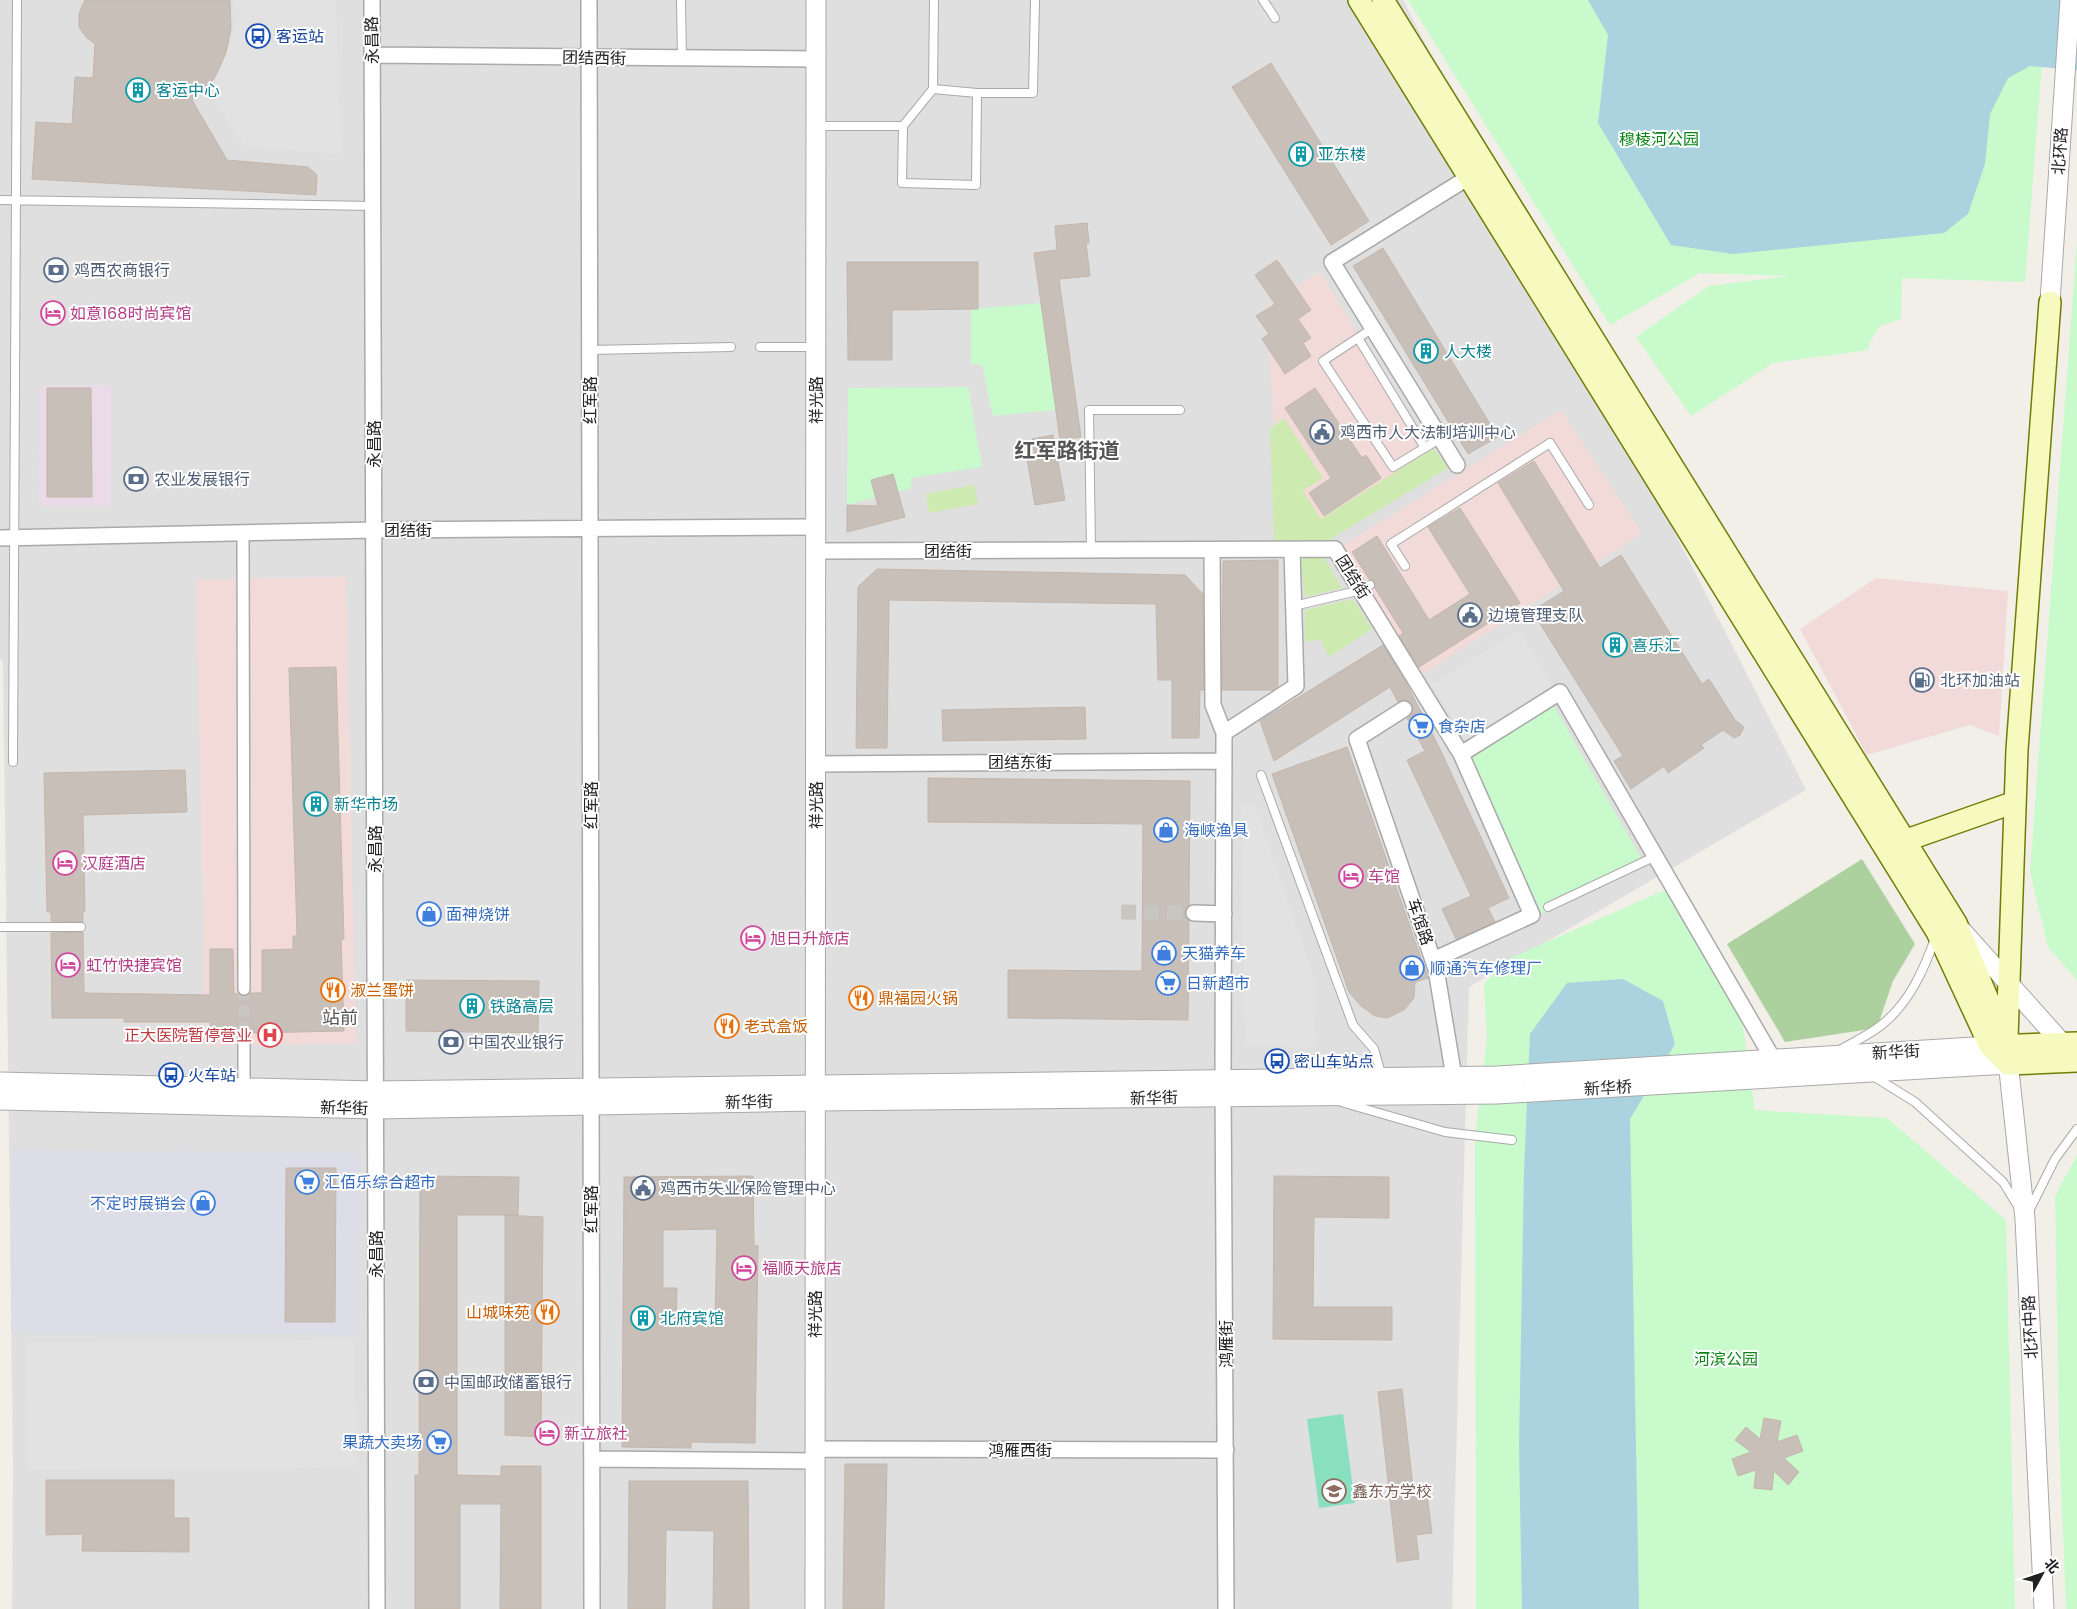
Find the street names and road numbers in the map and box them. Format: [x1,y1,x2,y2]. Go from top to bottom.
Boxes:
street label: 永昌路 [360,16,384,64]
street label: 团结西街 [562,46,626,70]
street label: 北环路 [2047,126,2073,176]
street label: 红军路 [579,376,602,424]
street label: 祥光路 [805,376,828,424]
street label: 永昌路 [363,420,386,468]
street label: 团结街 [384,519,432,542]
street label: 团结街 [924,540,972,563]
street label: 团结街 [1331,551,1375,603]
street label: 团结东街 [988,751,1052,774]
street label: 红军路 [580,781,603,829]
street label: 祥光路 [805,781,828,829]
street label: 永昌路 [364,825,387,873]
street label: 车馆路 [1401,896,1439,948]
street label: 新华街 [1871,1039,1921,1065]
street label: 新华桥 [1583,1075,1633,1101]
street label: 新华街 [1130,1086,1178,1110]
street label: 新华街 [725,1090,773,1114]
street label: 新华街 [320,1096,368,1120]
street label: 红军路 [580,1185,603,1233]
street label: 永昌路 [365,1230,388,1278]
street label: 祥光路 [804,1290,827,1338]
street label: 北环中路 [2017,1294,2043,1360]
street label: 鸿雁街 [1215,1320,1238,1368]
street label: 鸿雁西街 [988,1439,1052,1462]

